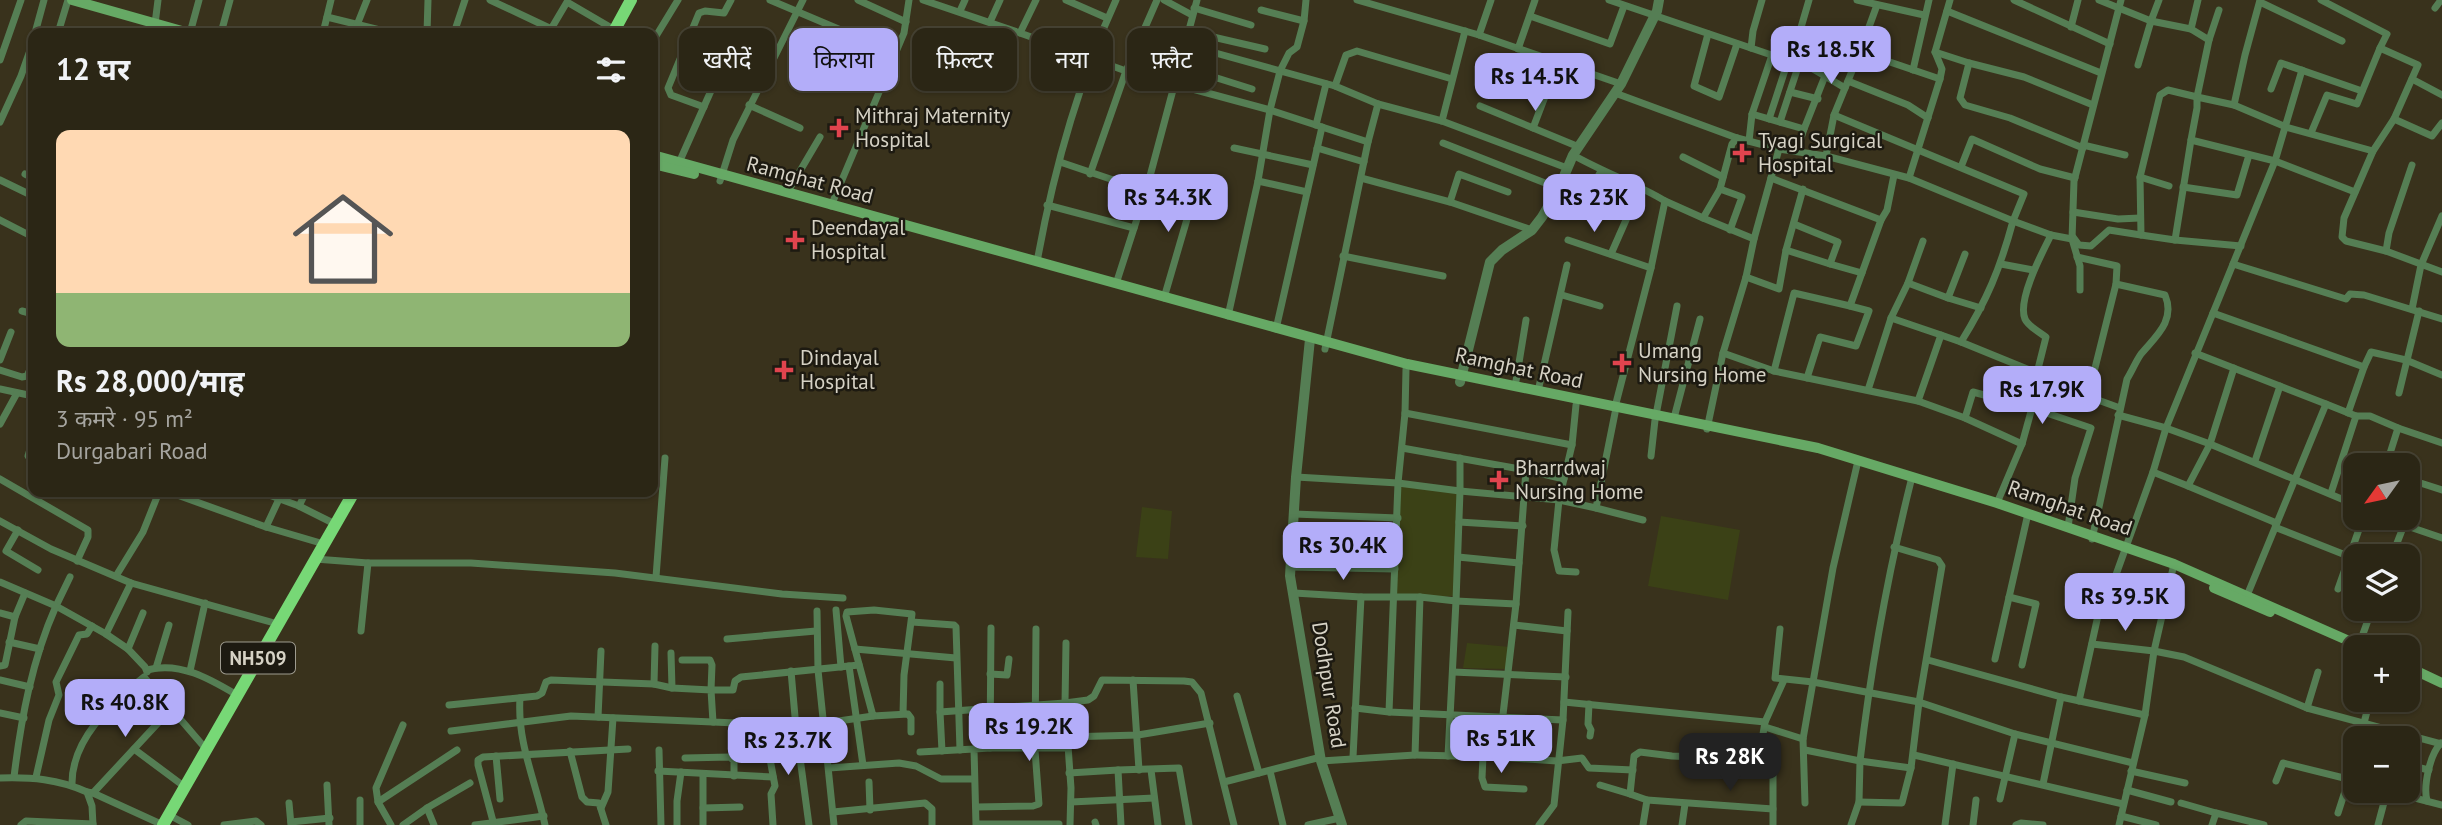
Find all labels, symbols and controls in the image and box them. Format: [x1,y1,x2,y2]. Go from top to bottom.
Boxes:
pin: Rs 18.5K [1759,27,1903,86]
chip: खरीदें [679,28,775,91]
chip: किराया [789,28,898,91]
chip: फ़िल्टर [912,28,1017,91]
chip: नया [1031,28,1113,91]
chip: फ़्लैट [1127,28,1216,91]
text: Rs 18.5K [1787,34,1875,63]
text: 12 घर [56,49,130,88]
icon: filters [592,51,630,89]
pin: Rs 14.5K [1463,54,1607,113]
text: Rs 14.5K [1491,61,1579,90]
place label: Mithraj Maternity Hospital [855,102,1011,153]
marker: Mithraj Maternity Hospital [829,118,849,138]
place label: Tyagi Surgical Hospital [1758,127,1882,178]
marker: Tyagi Surgical Hospital [1732,143,1752,163]
street label: Ramghat Road [744,150,876,209]
pin: Rs 34.3K [1096,174,1240,234]
pin: Rs 23K [1537,174,1651,234]
icon: home [280,176,406,302]
text: Rs 34.3K [1124,182,1212,211]
text: Rs 23K [1559,182,1629,211]
place label: Deendayal Hospital [811,214,905,265]
marker: Deendayal Hospital [785,230,805,250]
place label: Umang Nursing Home [1638,337,1767,388]
street label: Ramghat Road [1453,341,1586,394]
place label: Dindayal Hospital [800,344,879,395]
marker: Umang Nursing Home [1612,353,1632,373]
marker: Dindayal Hospital [774,360,794,380]
text: Rs 28,000/माह [56,361,245,400]
pin: Rs 17.9K [1970,366,2114,426]
text: Rs 17.9K [1999,374,2085,403]
text: 3 कमरे · 95 m² [56,404,193,433]
text: Durgabari Road [56,436,208,465]
north arrow [2343,453,2420,530]
map controls [2343,453,2420,803]
place label: Bharrdwaj Nursing Home [1515,454,1644,505]
marker: Bharrdwaj Nursing Home [1489,470,1509,490]
street label: Ramghat Road [2004,474,2136,541]
pin: Rs 30.4K [1271,522,1415,582]
text: Rs 30.4K [1299,530,1387,559]
button: layers [2343,544,2420,621]
pin: Rs 39.5K [2053,574,2197,633]
text: Rs 39.5K [2081,581,2169,610]
street label: Dodhpur Road [1306,620,1353,750]
button: + [2343,635,2420,712]
road number: NH509 [221,642,295,674]
pin: Rs 40.8K [53,680,197,739]
text: Rs 40.8K [81,687,169,716]
pin: Rs 19.2K [957,704,1101,763]
text: Rs 19.2K [985,711,1073,740]
pin: Rs 51K [1444,716,1558,775]
pin: Rs 23.7K [716,718,860,777]
text: Rs 51K [1466,723,1536,752]
text: Rs 23.7K [744,725,832,754]
button: − [2343,726,2420,803]
pin: Rs 28K [1673,734,1787,793]
text: Rs 28K [1695,741,1765,770]

